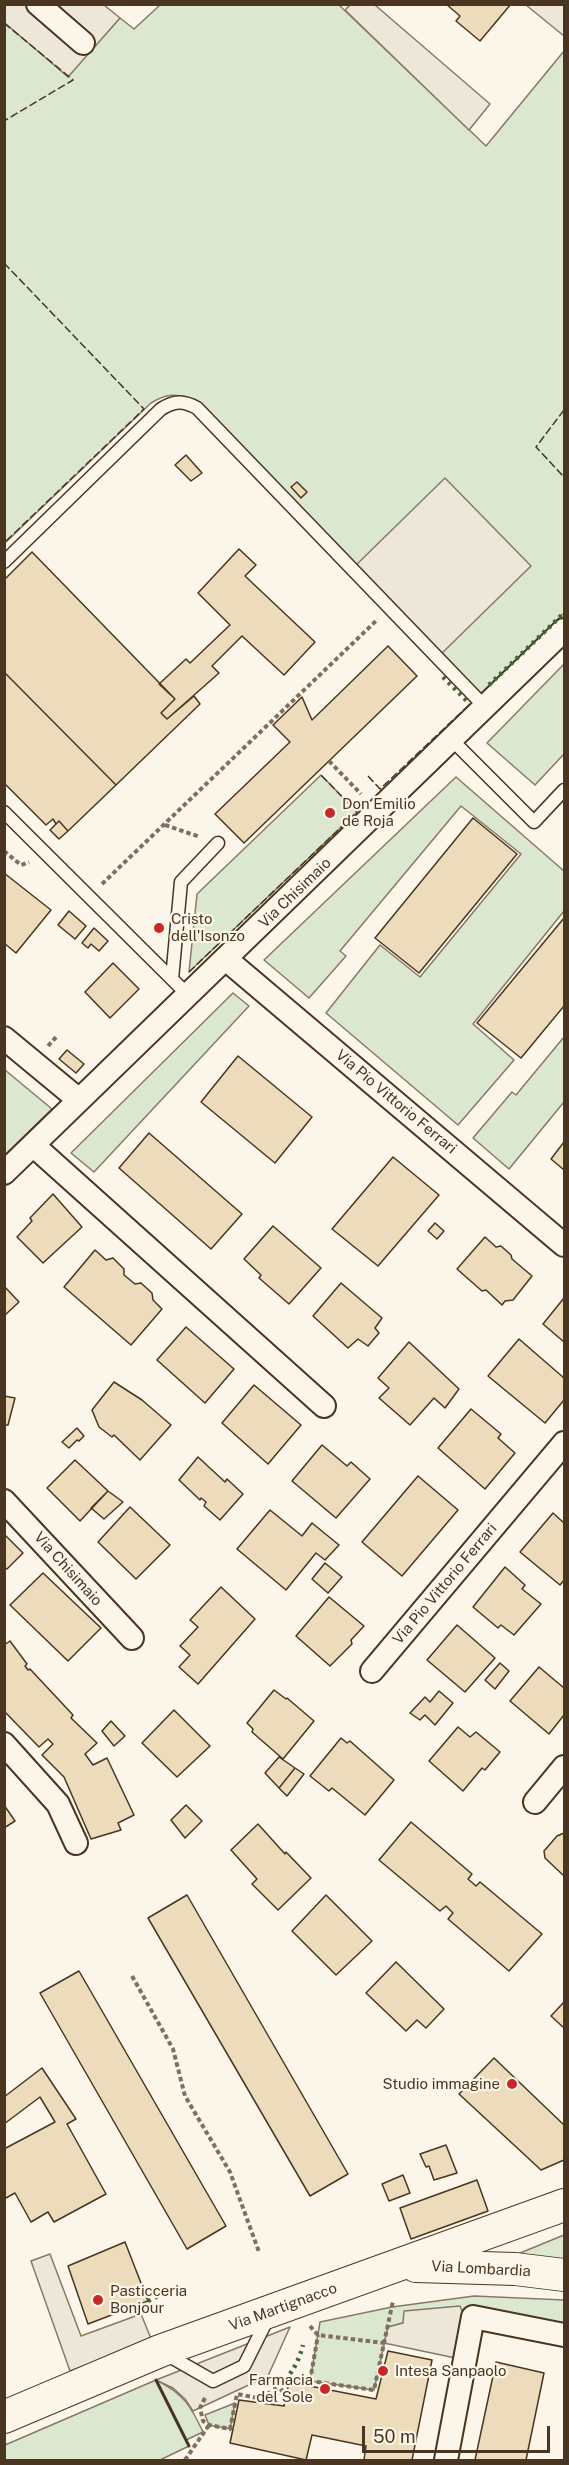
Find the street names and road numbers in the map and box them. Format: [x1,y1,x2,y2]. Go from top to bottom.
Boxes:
street label: Via Chisimaio [255,854,335,932]
street label: Via Pio Vittorio Ferrari [332,1046,460,1158]
street label: Via Pio Vittorio Ferrari [389,1520,501,1648]
street label: Via Chisimaio [30,1528,106,1610]
street label: Via Lombardia [431,2257,531,2281]
street label: Via Martignacco [227,2279,339,2335]

